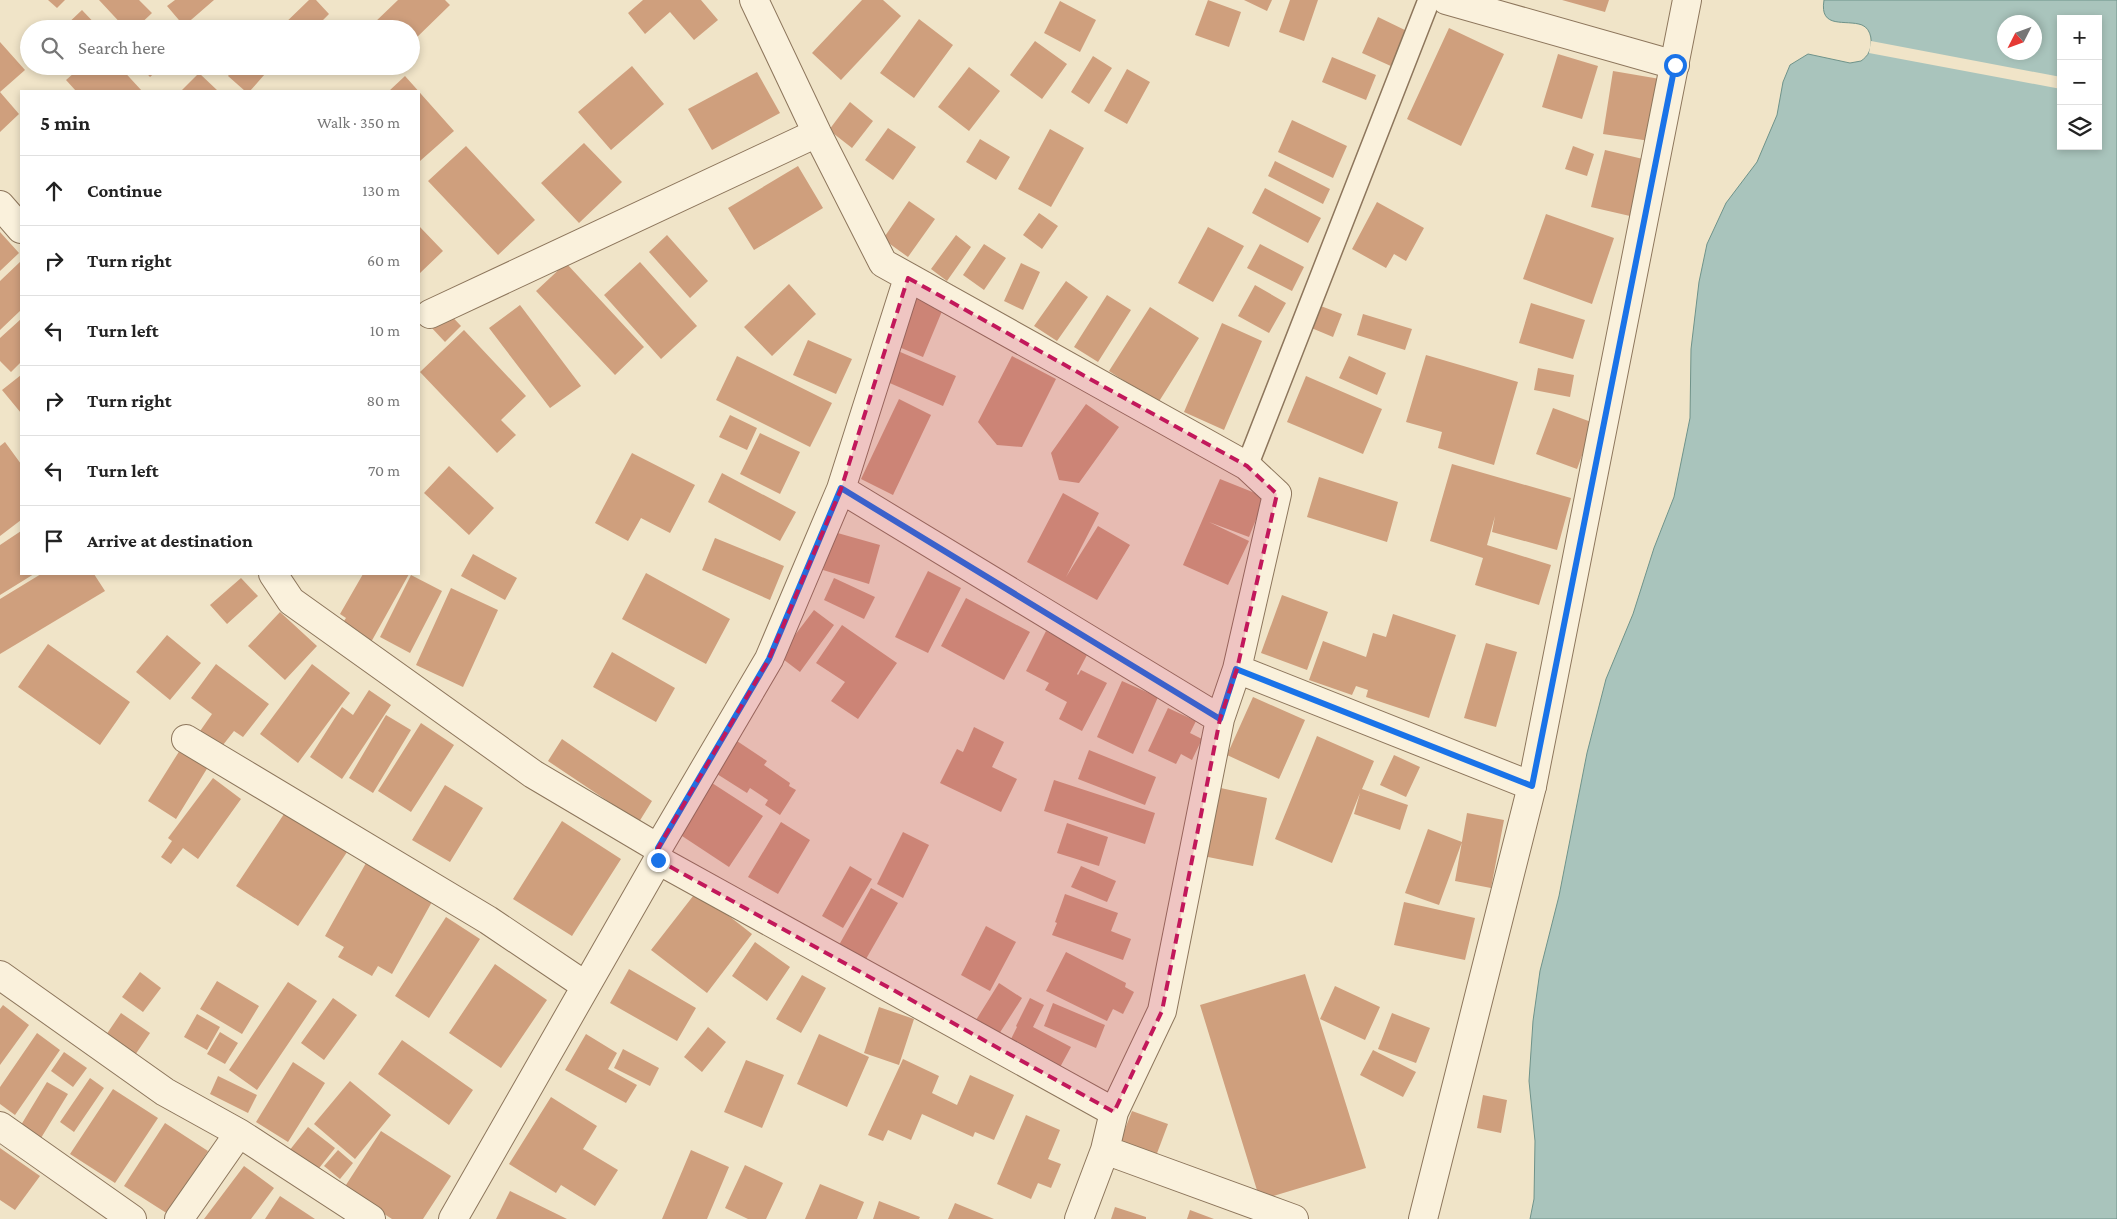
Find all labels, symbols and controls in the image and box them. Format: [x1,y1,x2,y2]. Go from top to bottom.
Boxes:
north arrow [1997,15,2042,60]
map controls [2057,15,2102,150]
button: + [2057,15,2102,60]
search box [20,20,420,75]
icon: search [38,34,66,62]
text: Search here [78,37,165,58]
route start [1664,54,1687,77]
button: − [2057,60,2102,105]
button: layers [2057,105,2102,150]
text: 5 min [40,111,90,135]
text: Walk · 350 m [317,114,400,131]
icon: ahead [40,177,68,205]
text: Continue [87,180,162,201]
text: 130 m [362,182,400,199]
icon: right [40,247,68,275]
text: Turn right [87,250,172,271]
text: 60 m [367,252,400,269]
icon: left [40,317,68,345]
text: Turn left [87,320,159,341]
text: 10 m [370,322,400,339]
icon: right [40,387,68,415]
text: Turn right [87,390,172,411]
text: 80 m [366,392,400,409]
icon: left [40,457,68,485]
text: Turn left [87,460,159,481]
text: 70 m [368,462,400,479]
icon: arrive [40,527,68,555]
text: Arrive at destination [87,530,253,551]
route end [647,849,670,872]

